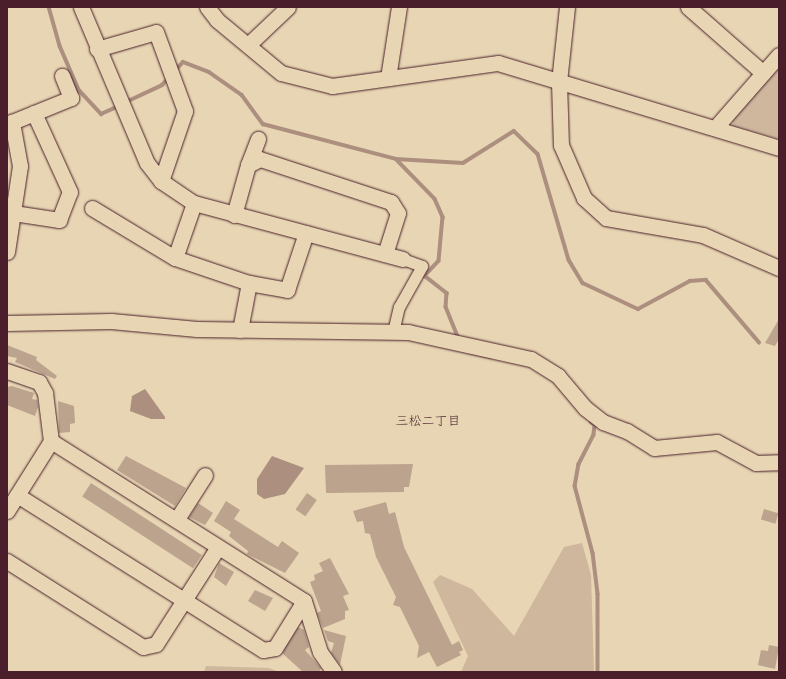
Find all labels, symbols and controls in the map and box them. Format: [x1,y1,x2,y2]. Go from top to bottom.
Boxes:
district label: 三松二丁目 [396,413,460,429]

